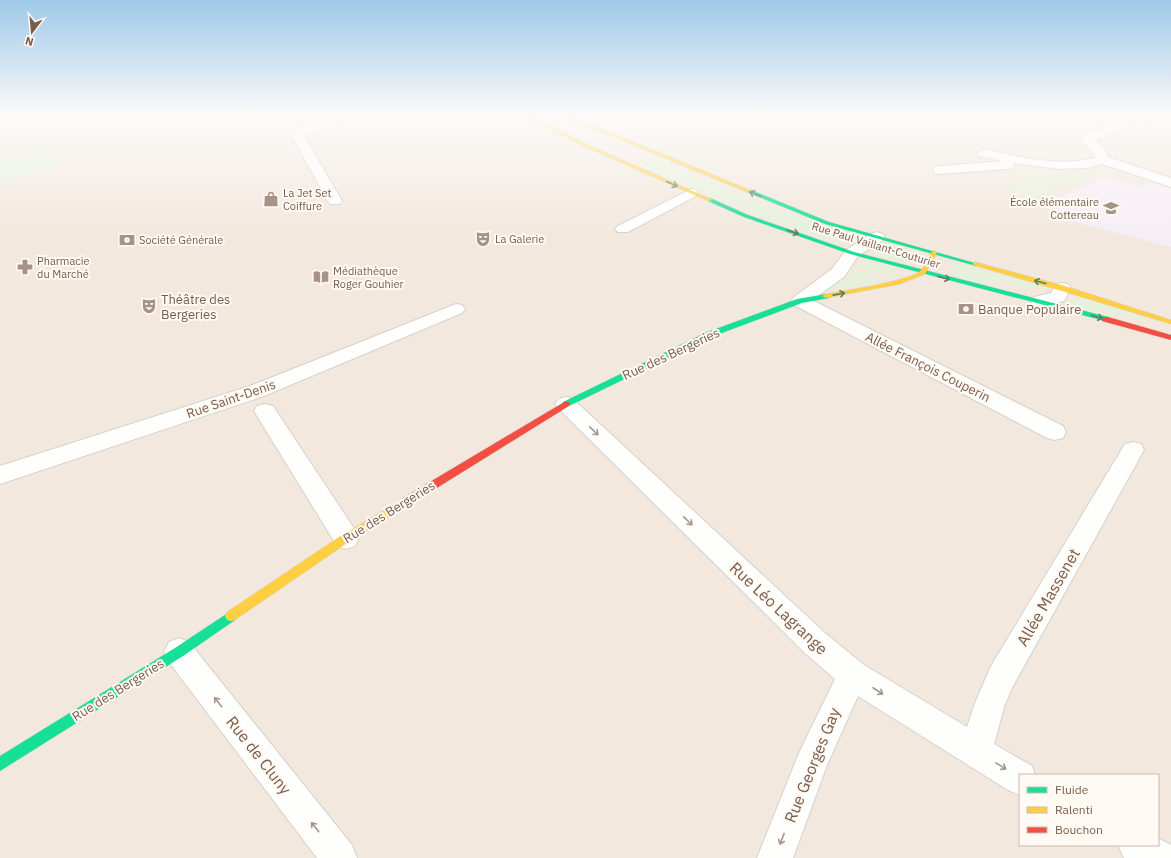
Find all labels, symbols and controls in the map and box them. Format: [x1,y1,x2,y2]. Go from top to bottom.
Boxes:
north arrow [12,12,52,52]
text: N [23,34,35,49]
one-way arrow [666,181,678,188]
place label: La Jet Set Coiffure [283,186,332,213]
shop icon: La Jet Set Coiffure [262,190,280,208]
one-way arrow [750,190,762,197]
place label: École élémentaire Cottereau [1010,195,1099,222]
school or university icon: École élémentaire Cottereau [1102,199,1120,217]
street label: Rue Paul Vaillant-Couturier [810,219,942,271]
one-way arrow [786,229,798,237]
theatre icon: La Galerie [474,230,492,248]
bank icon: Société Générale [118,231,136,249]
place label: La Galerie [495,232,544,246]
place label: Société Générale [139,233,223,247]
place label: Pharmacie du Marché [37,254,90,281]
pharmacy icon: Pharmacie du Marché [16,258,34,276]
place label: Médiathèque Roger Gouhier [333,264,404,291]
library icon: Médiathèque Roger Gouhier [312,268,330,286]
one-way arrow [937,275,950,282]
one-way arrow [1034,278,1047,285]
one-way arrow [832,289,845,297]
place label: Théâtre des Bergeries [161,291,230,323]
theatre icon: Théâtre des Bergeries [140,297,158,315]
bank icon: Banque Populaire [957,300,975,318]
place label: Banque Populaire [978,301,1081,318]
one-way arrow [1090,314,1103,321]
street label: Rue des Bergeries [620,324,722,384]
street label: Allée François Couperin [863,328,993,406]
street label: Rue Saint-Denis [184,376,278,422]
one-way arrow [589,426,599,436]
street label: Rue des Bergeries [340,477,438,547]
one-way arrow [683,516,693,526]
street label: Allée Massenet [1012,545,1084,649]
street label: Rue Léo Lagrange [726,557,832,659]
street label: Rue des Bergeries [69,655,167,725]
one-way arrow [872,687,883,695]
one-way arrow [214,697,222,708]
street label: Rue Georges Gay [780,704,844,826]
street label: Rue de Cluny [222,712,296,798]
one-way arrow [995,762,1006,770]
legend [1019,774,1159,846]
text: Fluide [1055,782,1089,797]
text: Ralenti [1055,802,1093,817]
one-way arrow [310,822,319,833]
text: Bouchon [1055,822,1103,837]
one-way arrow [778,832,786,844]

